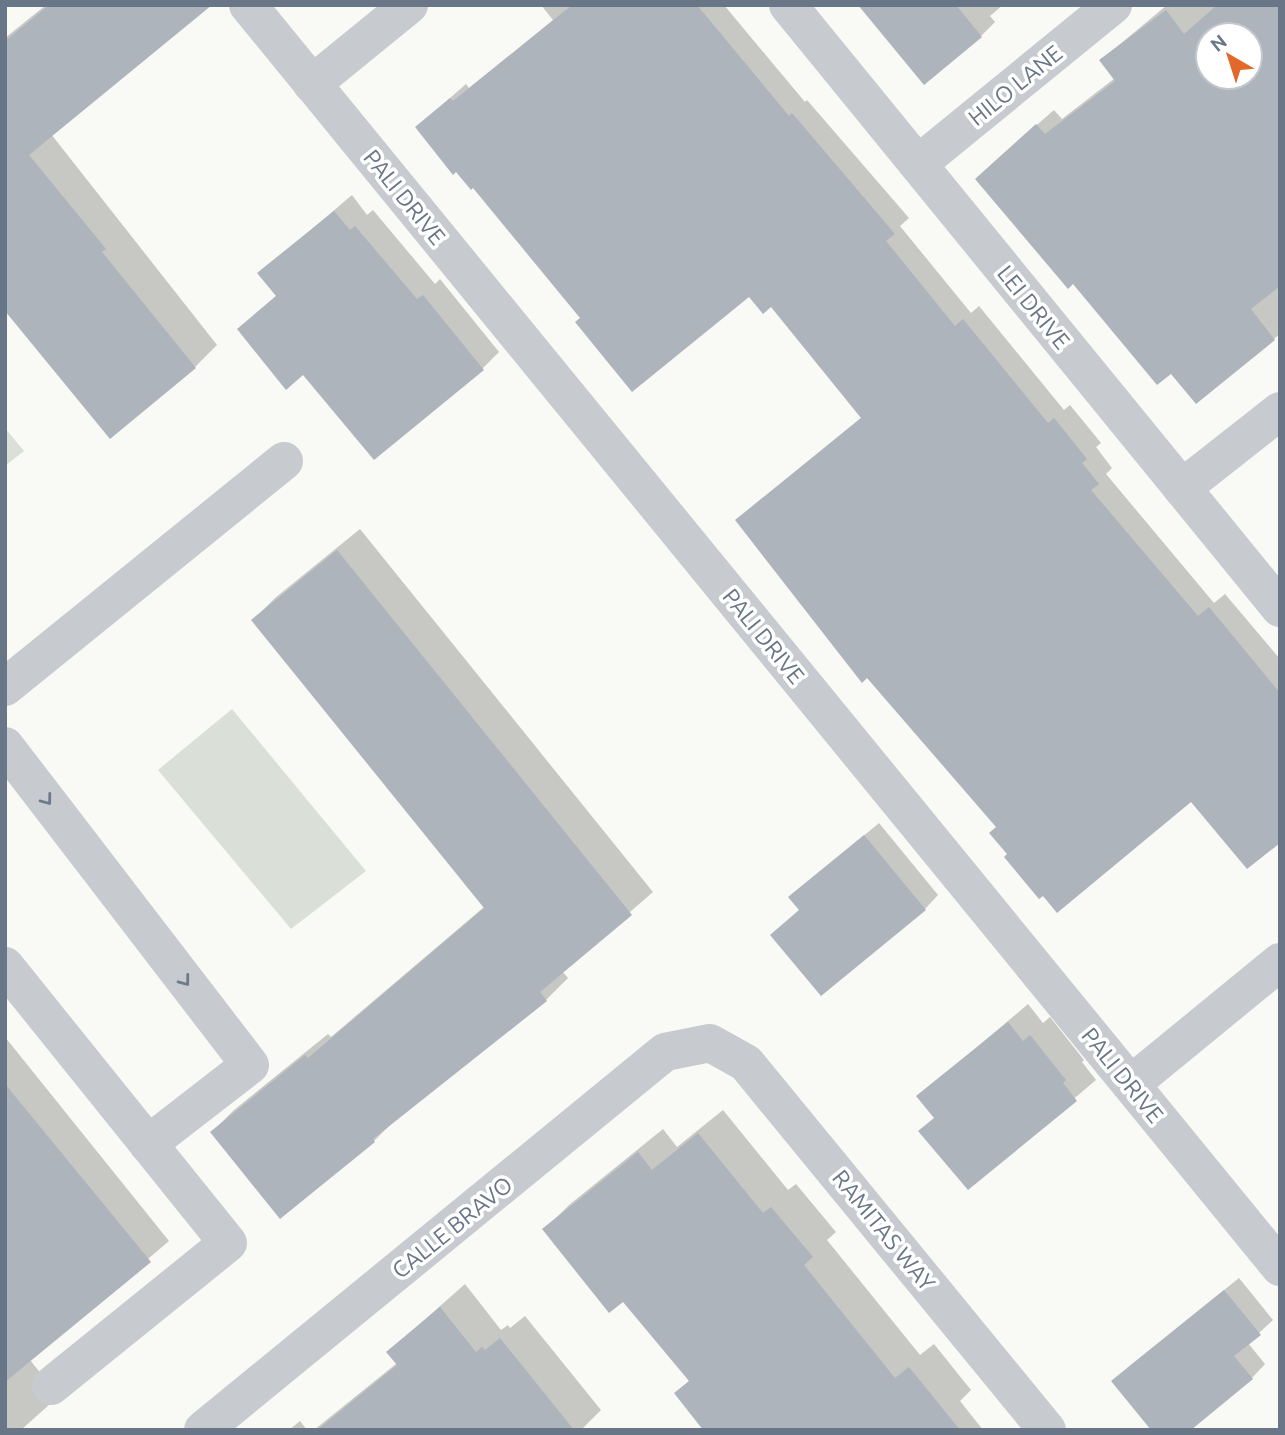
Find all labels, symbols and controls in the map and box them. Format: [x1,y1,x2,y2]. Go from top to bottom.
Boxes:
north arrow [1194,21,1264,91]
text: N [1206,30,1231,56]
street label: HILO LANE [963,40,1067,130]
street label: PALI DRIVE [359,145,451,249]
street label: LEI DRIVE [993,260,1075,354]
street label: PALI DRIVE [718,584,810,688]
one-way arrow [38,793,51,805]
one-way arrow [177,973,190,986]
street label: PALI DRIVE [1077,1023,1169,1127]
street label: RAMITAS WAY [828,1165,941,1296]
street label: CALLE BRAVO [387,1171,517,1283]

